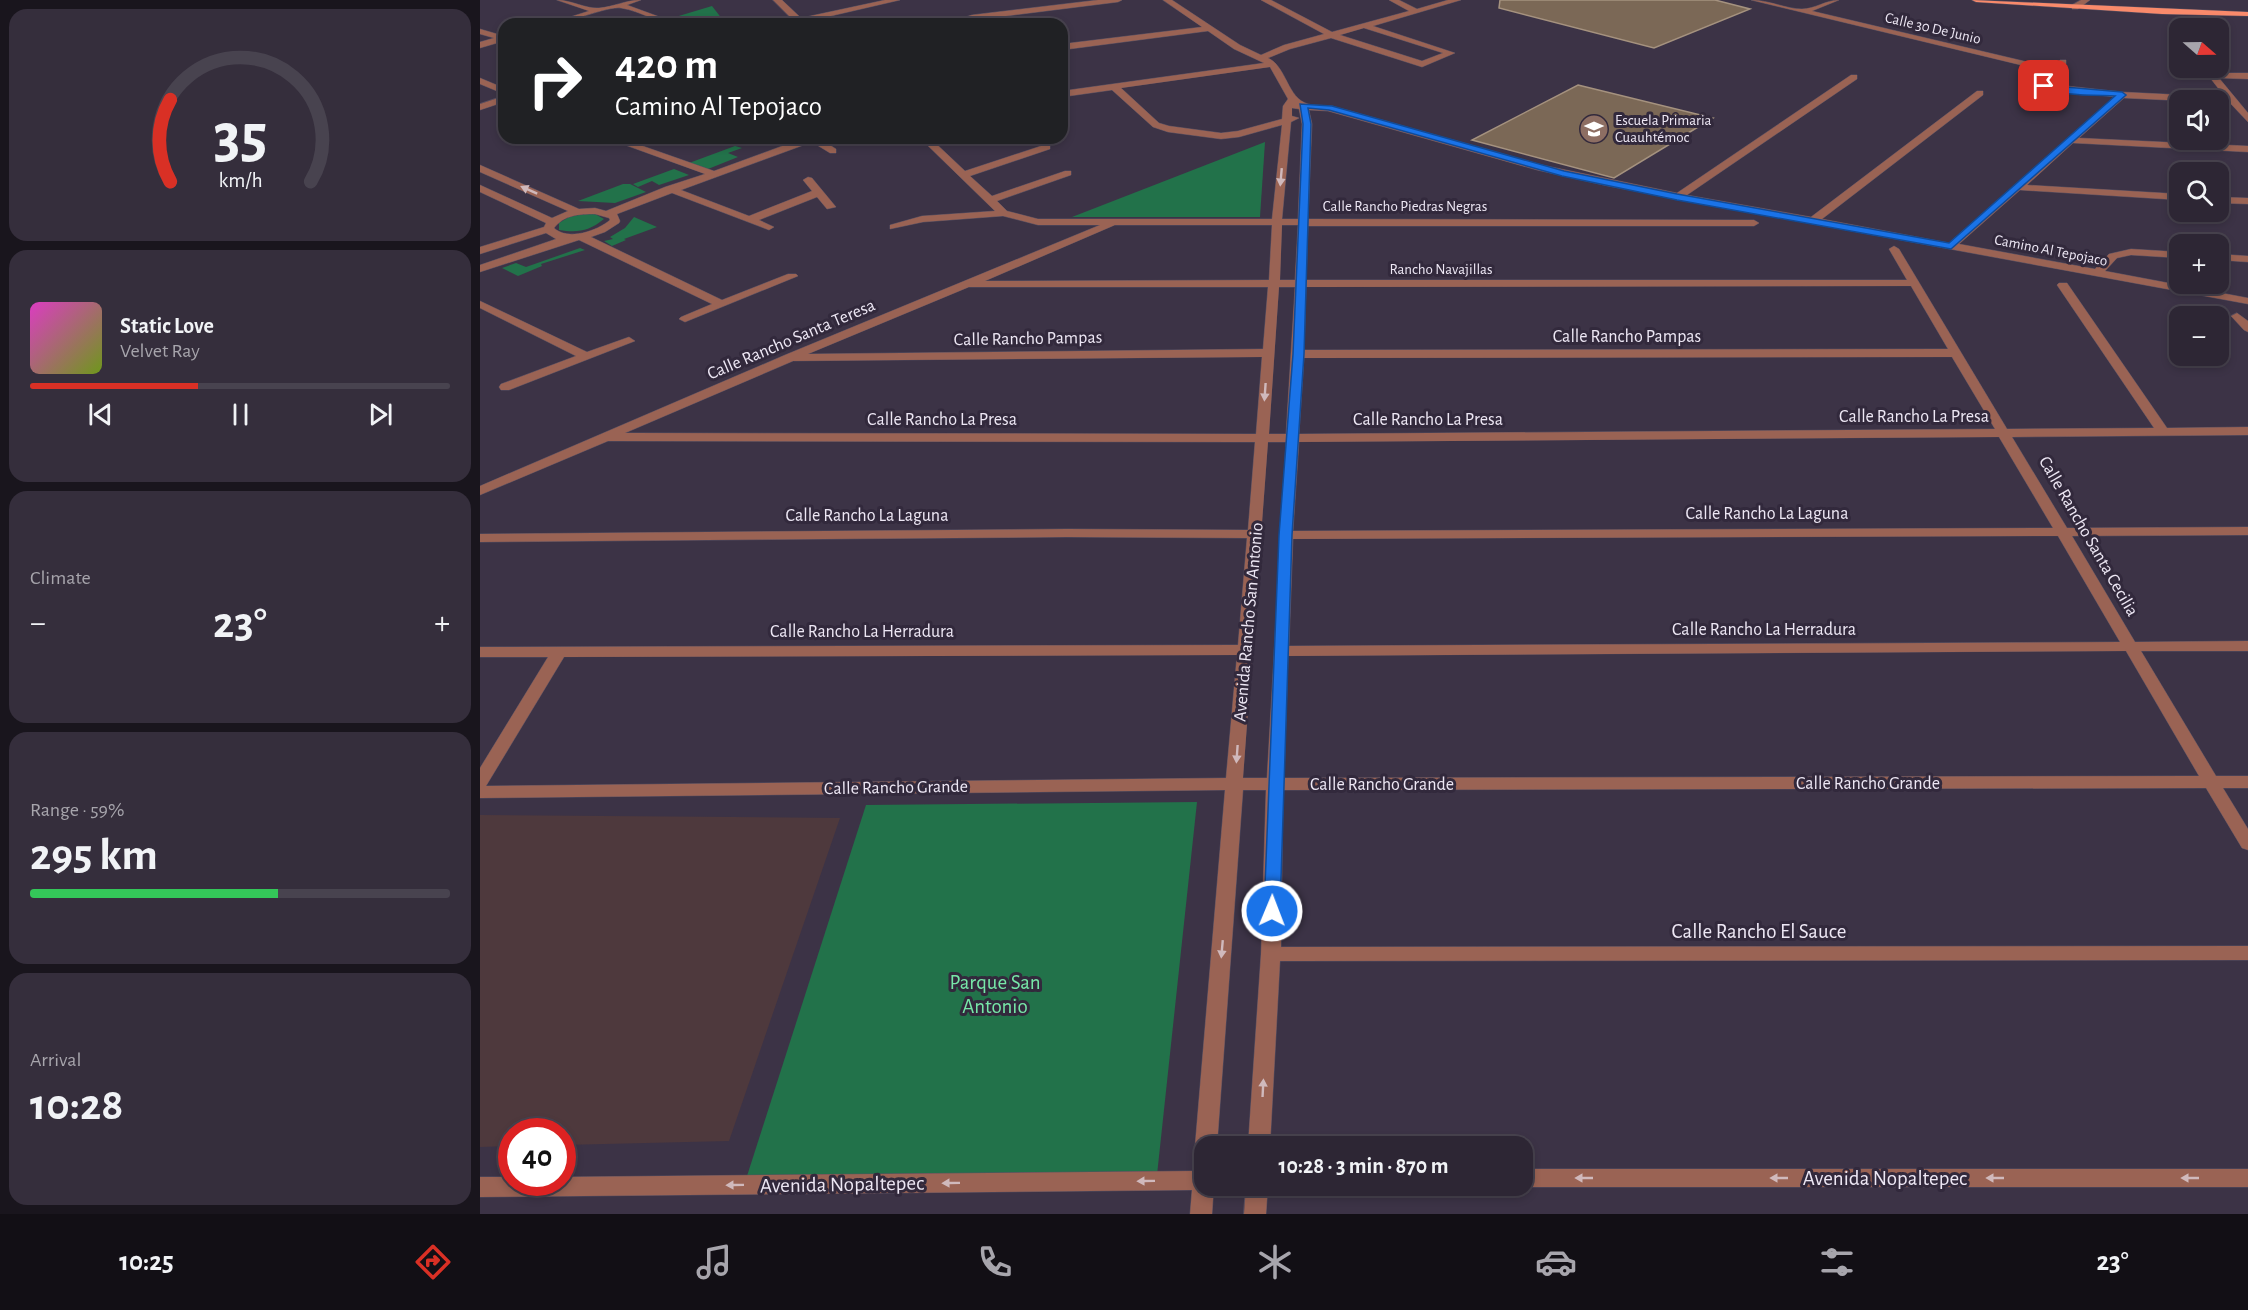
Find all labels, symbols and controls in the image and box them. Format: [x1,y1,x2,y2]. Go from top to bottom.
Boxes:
street label: Calle 30 De Junio [1883,10,1982,47]
north arrow [2169,18,2229,78]
map controls [2169,18,2229,366]
icon: right [516,42,594,120]
text: 420 m [615,44,718,86]
pin [2018,60,2069,111]
icon: arrive [2027,69,2060,102]
button: sound [2169,90,2229,150]
text: Camino Al Tepojaco [615,93,822,120]
text: 35 [213,106,267,168]
school or university icon: Escuela Primaria Cuauhtémoc [1578,113,1610,145]
place label: Escuela Primaria Cuauhtémoc [1615,113,1712,145]
button: search [2169,162,2229,222]
one-way arrow [1276,168,1286,187]
text: km/h [218,170,262,191]
one-way arrow [520,185,538,194]
street label: Calle Rancho Piedras Negras [1323,199,1487,214]
street label: Camino Al Tepojaco [1993,232,2109,269]
button: + [2169,234,2229,294]
street label: Rancho Navajillas [1389,262,1493,277]
street label: Calle Rancho Santa Teresa [705,296,878,383]
button: − [2169,306,2229,366]
text: Static Love [120,315,214,337]
street label: Calle Rancho Pampas [1553,328,1701,346]
street label: Calle Rancho Pampas [954,329,1102,349]
text: Velvet Ray [120,341,200,361]
one-way arrow [1260,383,1270,402]
icon: previous [84,398,117,431]
icon: pause [224,398,257,431]
icon: next [364,398,397,431]
street label: Calle Rancho La Presa [1839,408,1989,426]
street label: Calle Rancho La Presa [867,411,1017,429]
street label: Calle Rancho La Presa [1353,411,1503,429]
street label: Calle Rancho Santa Cecilia [2035,454,2141,619]
street label: Calle Rancho La Laguna [1686,505,1848,523]
street label: Calle Rancho La Laguna [786,507,948,525]
street label: Avenida Rancho San Antonio [1231,522,1267,722]
text: Climate [30,568,91,588]
text: 23° [213,601,267,646]
text: − [30,607,46,640]
text: + [434,607,450,640]
street label: Calle Rancho La Herradura [1672,621,1856,639]
street label: Calle Rancho La Herradura [770,623,954,641]
one-way arrow [1232,745,1242,764]
street label: Calle Rancho Grande [1796,775,1940,793]
street label: Calle Rancho Grande [1310,776,1454,794]
street label: Calle Rancho Grande [824,778,968,798]
text: Range · 59% [30,800,124,820]
text: 295 km [30,833,158,878]
position arrow [1240,879,1304,943]
street label: Calle Rancho El Sauce [1672,921,1846,942]
one-way arrow [1217,939,1227,958]
park label: Parque San Antonio [950,972,1041,1017]
text: Arrival [30,1050,81,1070]
one-way arrow [1258,1078,1268,1097]
text: 10:28 [30,1083,123,1128]
speed limit sign: 40 [498,1118,576,1196]
text: 10:28 · 3 min · 870 m [1279,1155,1448,1177]
street label: Avenida Nopaltepec [1803,1168,1967,1189]
street label: Avenida Nopaltepec [760,1173,924,1196]
one-way arrow [1574,1173,1593,1183]
one-way arrow [1769,1173,1788,1183]
one-way arrow [1985,1173,2004,1183]
one-way arrow [2180,1173,2199,1183]
one-way arrow [1137,1176,1156,1186]
one-way arrow [942,1178,961,1187]
one-way arrow [726,1180,745,1189]
icon: directions [412,1241,454,1283]
icon: music [693,1241,735,1283]
icon: phone [974,1241,1016,1283]
icon: climate [1254,1241,1296,1283]
icon: car [1535,1241,1577,1283]
icon: filters [1816,1241,1858,1283]
text: 10:25 [119,1248,174,1275]
text: 23° [2096,1248,2129,1275]

